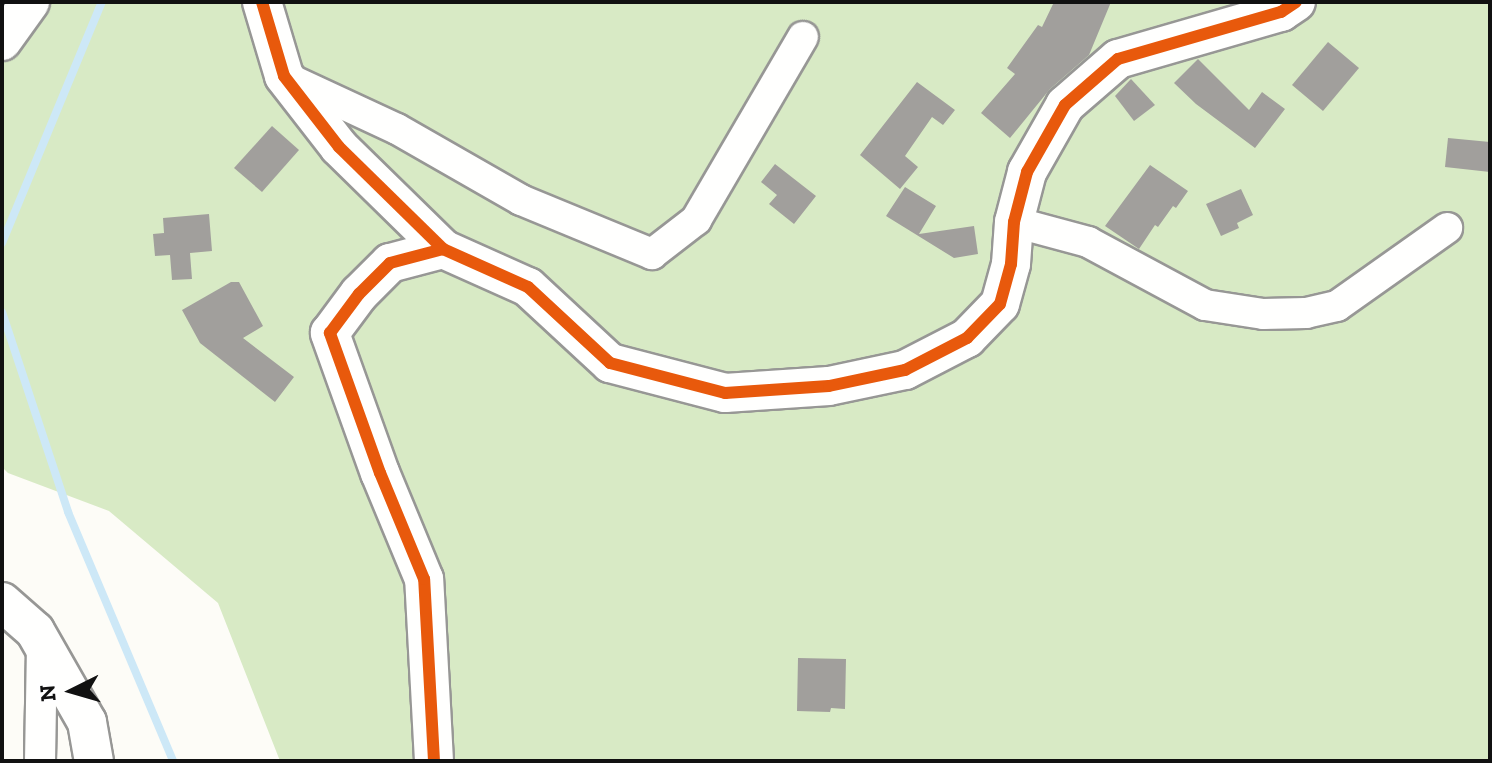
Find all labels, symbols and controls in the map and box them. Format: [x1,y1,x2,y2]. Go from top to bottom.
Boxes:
north arrow [32,651,112,731]
text: N [33,684,62,703]

